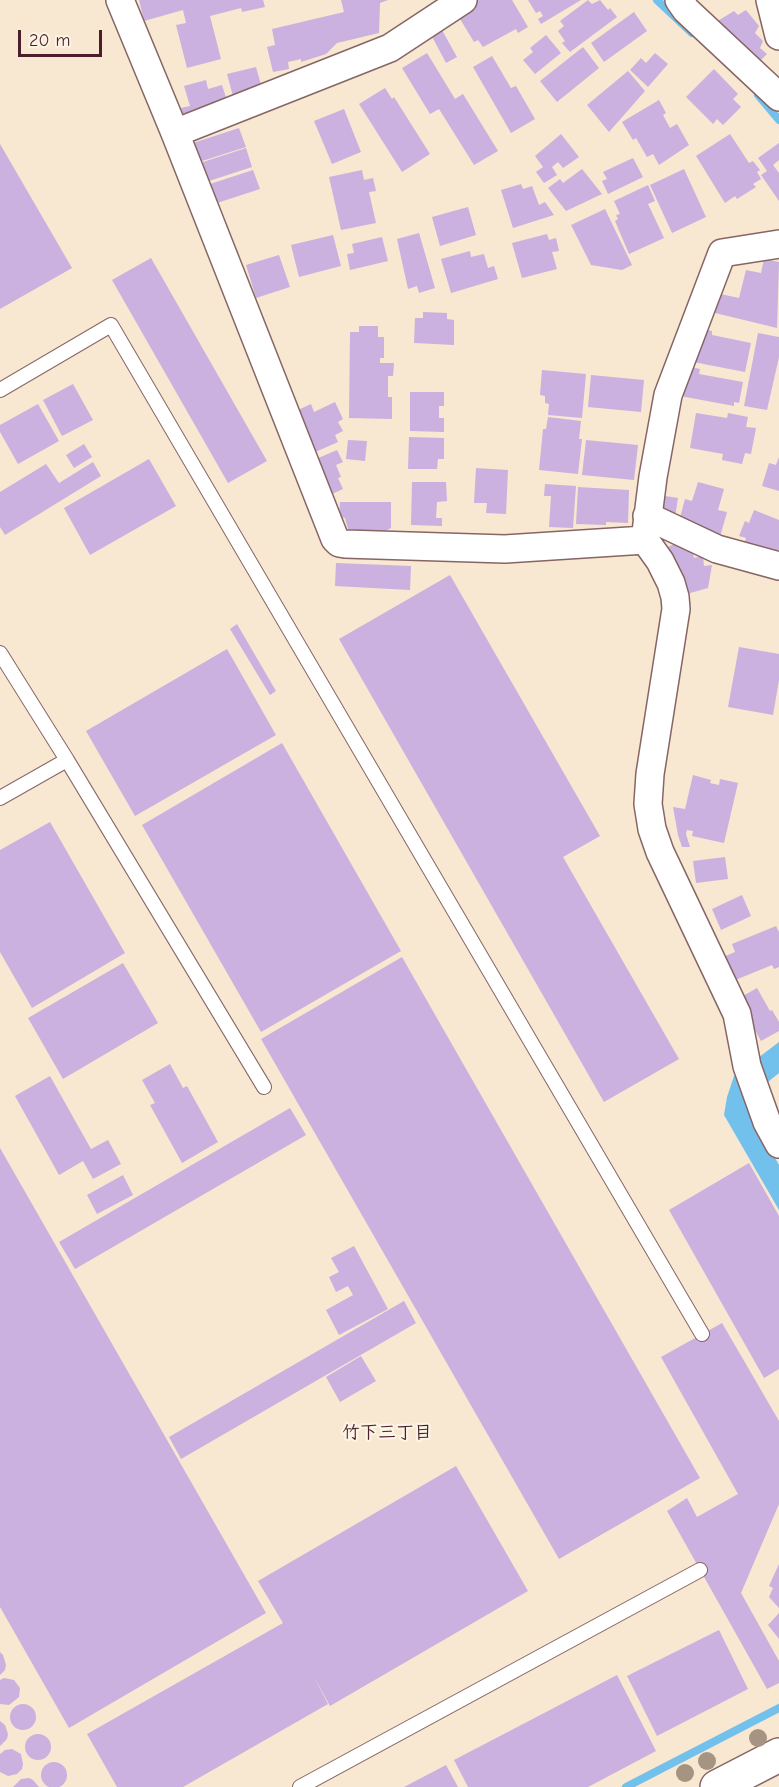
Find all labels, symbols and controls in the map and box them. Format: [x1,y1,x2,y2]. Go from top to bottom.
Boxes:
scale bar [21,18,105,56]
text: 20 m [29,30,70,51]
district label: 竹下三丁目 [342,1422,432,1444]

